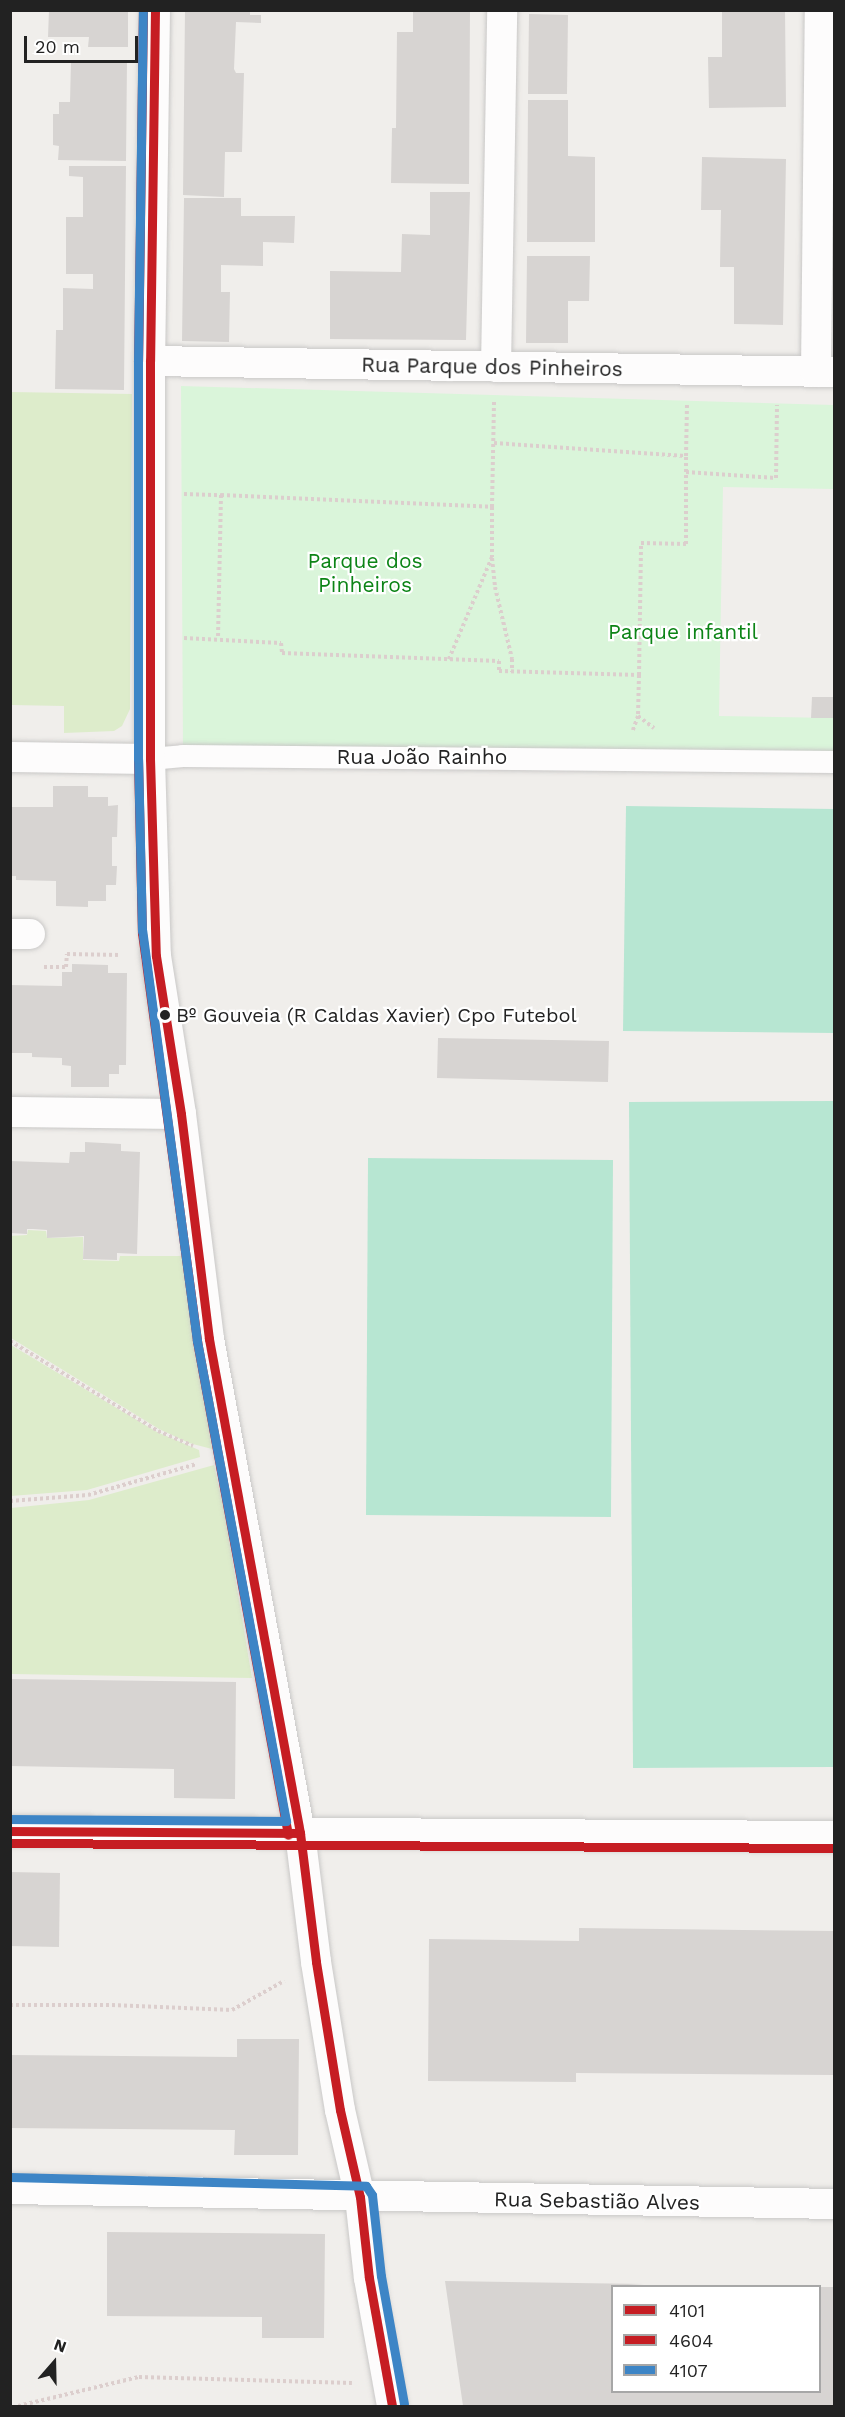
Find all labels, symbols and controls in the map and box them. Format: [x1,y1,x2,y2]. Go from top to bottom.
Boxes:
scale bar [27,24,141,62]
text: 20 m [35,36,80,57]
street label: Rua Parque dos Pinheiros [361,352,623,382]
park label: Parque dos Pinheiros [307,548,423,598]
park label: Parque infantil [608,619,758,645]
street label: Rua João Rainho [336,744,508,770]
place label: Bº Gouveia (R Caldas Xavier) Cpo Futebol [176,1003,577,1027]
marker: Bº Gouveia (R Caldas Xavier) Cpo Futebol [159,1009,171,1021]
street label: Rua Sebastião Alves [493,2187,701,2215]
legend [611,2285,821,2393]
text: 4101 [669,2300,705,2321]
text: 4604 [669,2330,713,2351]
north arrow [24,2333,84,2393]
text: N [51,2335,69,2357]
text: 4107 [669,2360,708,2381]

